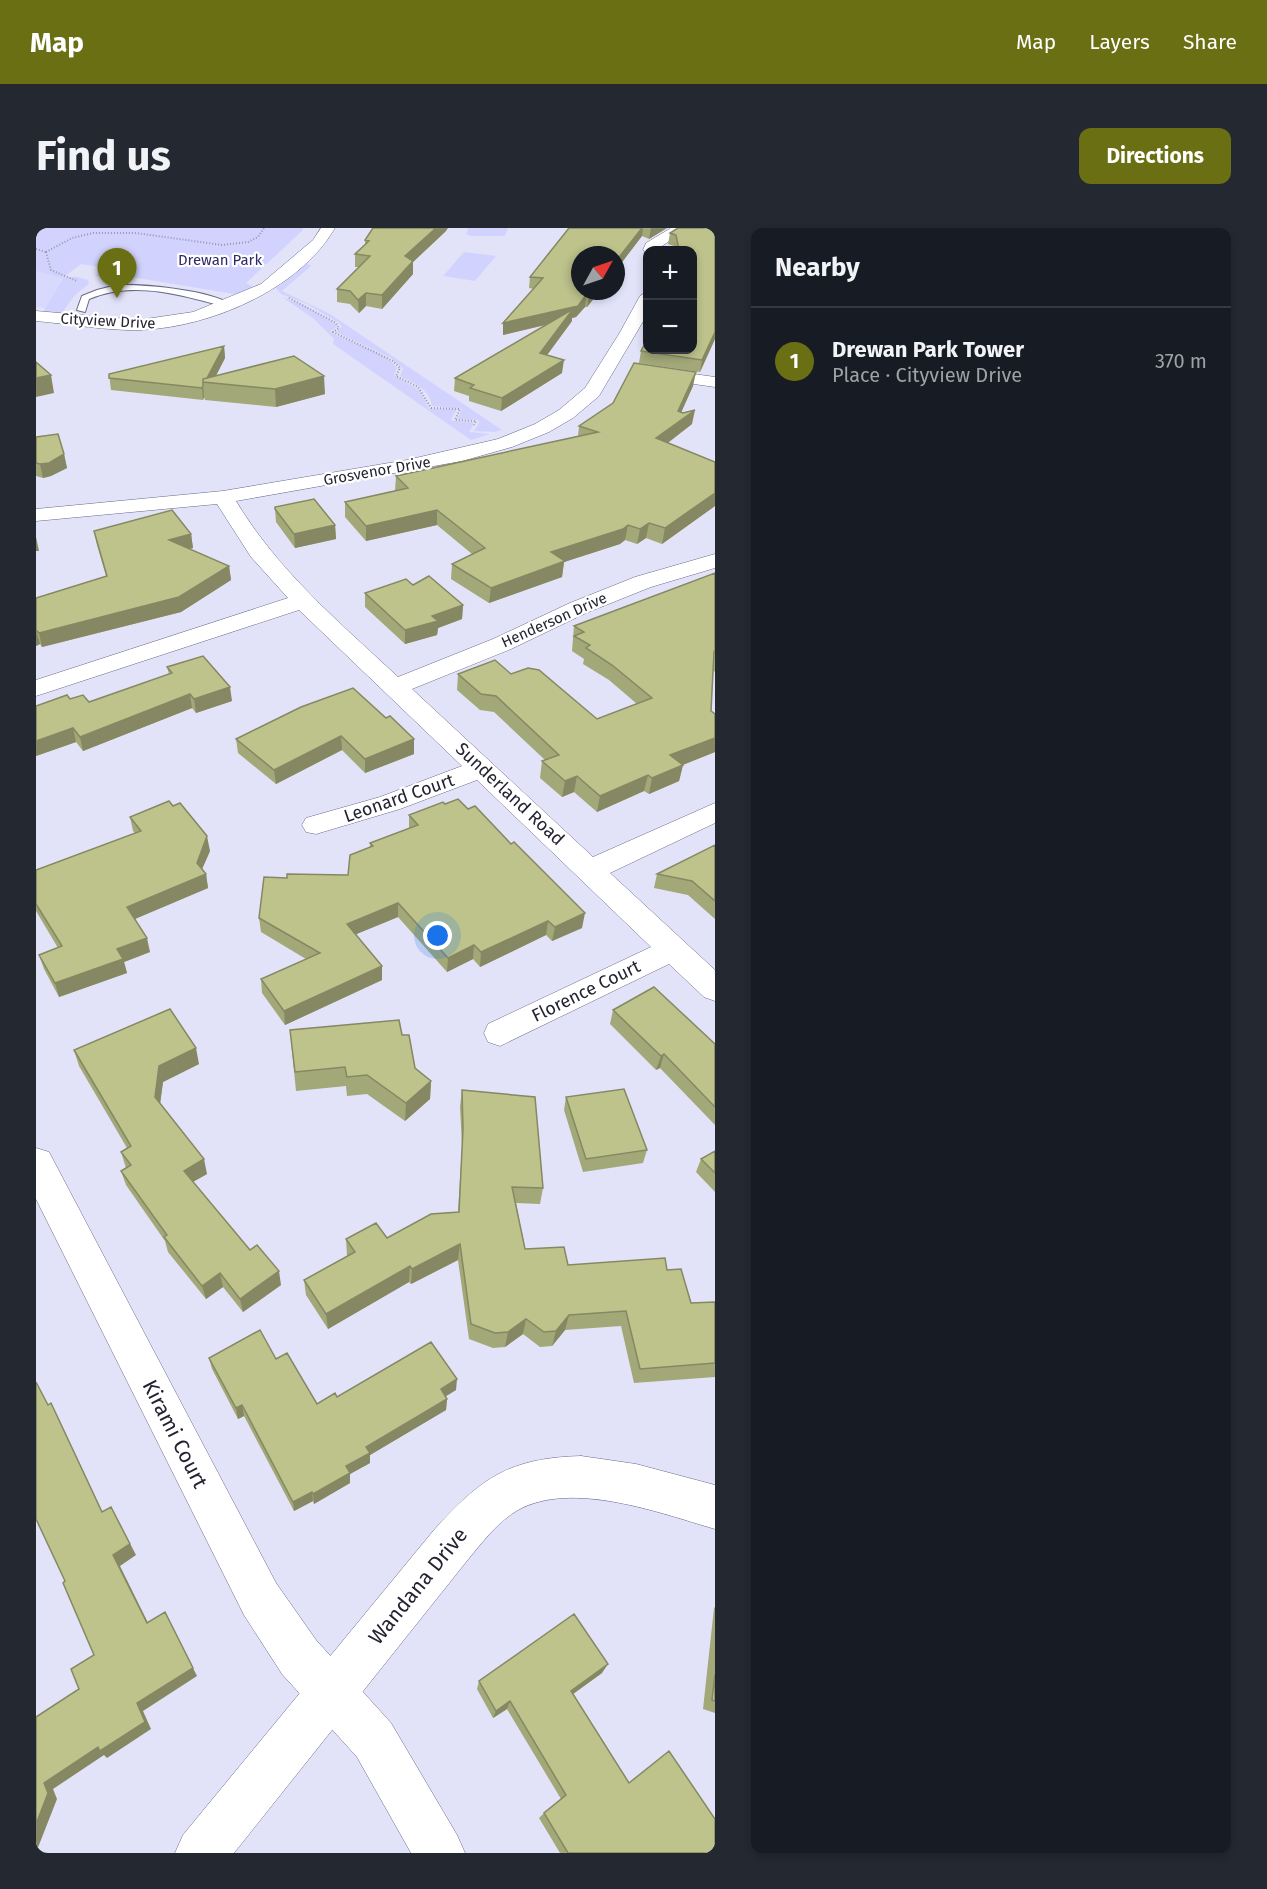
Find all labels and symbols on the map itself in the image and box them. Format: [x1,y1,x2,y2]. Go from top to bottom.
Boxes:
north arrow [571,246,625,300]
pin: 1 [98,248,136,298]
park label: Drewan Park [178,251,262,269]
street label: Cityview Drive [60,310,156,332]
street label: Grosvenor Drive [322,453,432,489]
street label: Henderson Drive [498,589,610,651]
street label: Sunderland Road [451,738,569,850]
street label: Leonard Court [341,769,458,827]
your location [423,921,452,950]
street label: Florence Court [528,955,644,1027]
street label: Kirami Court [137,1375,214,1493]
street label: Wandana Drive [363,1522,473,1650]

